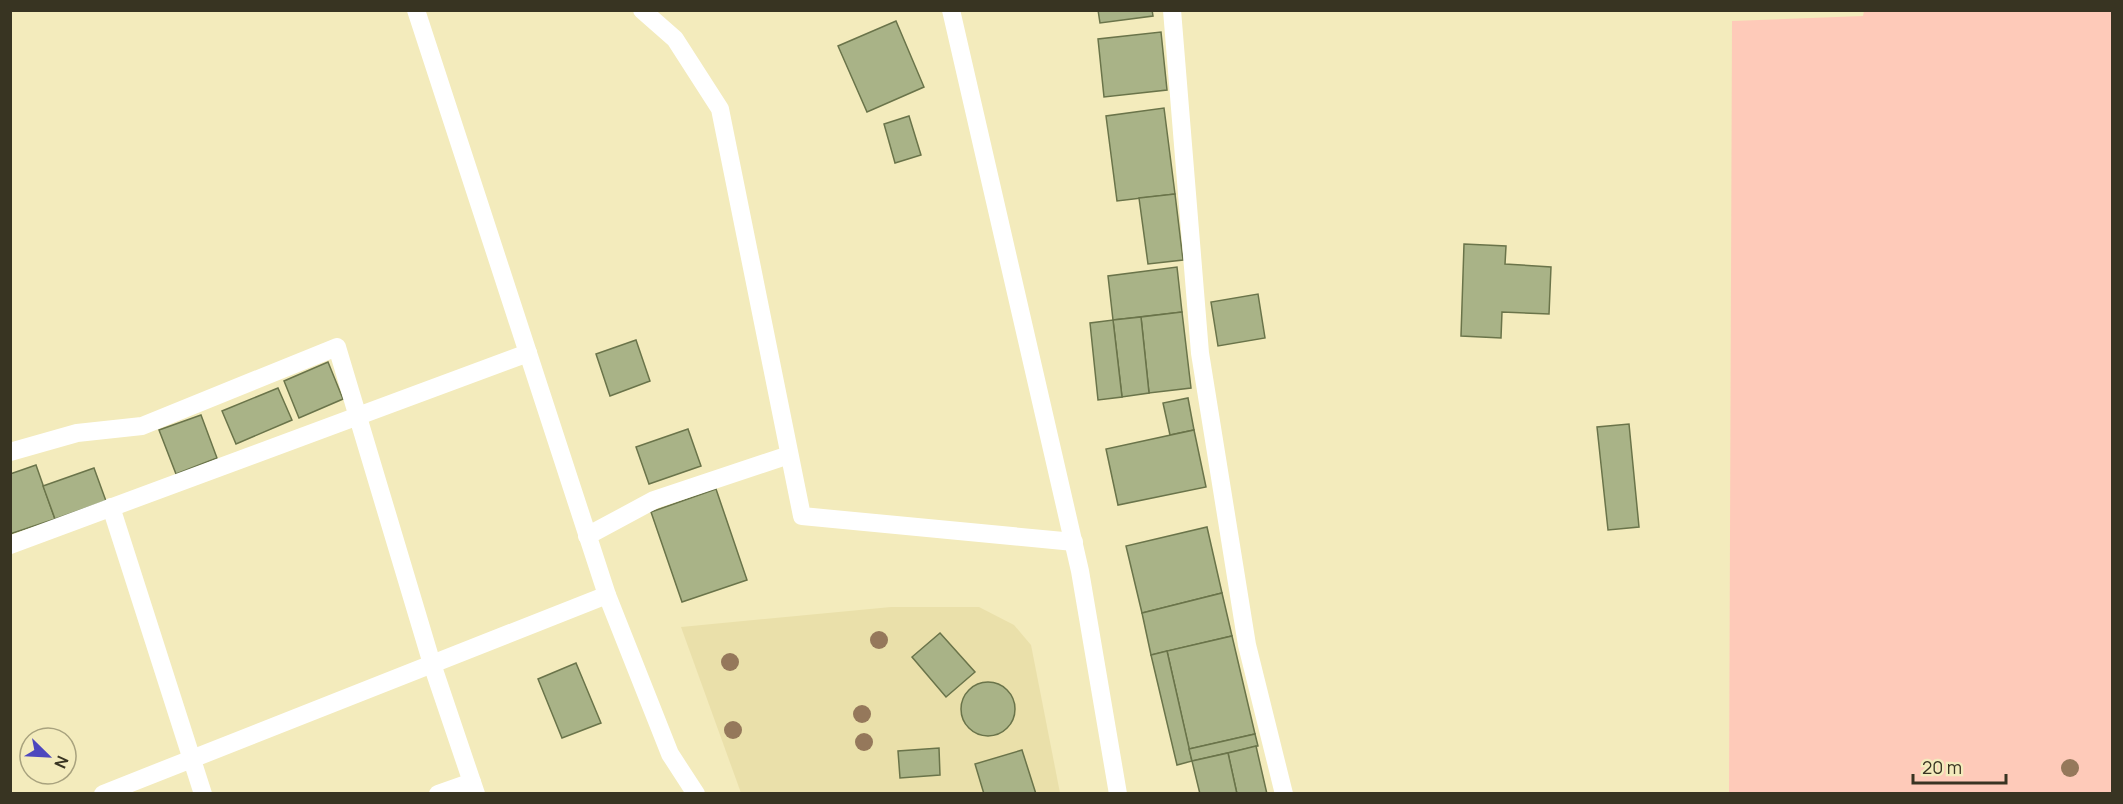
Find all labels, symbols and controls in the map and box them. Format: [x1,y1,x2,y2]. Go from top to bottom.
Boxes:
north arrow [18,726,78,786]
scale bar [1913,747,2006,785]
text: N [49,752,74,772]
text: 20 m [1922,755,1962,779]

